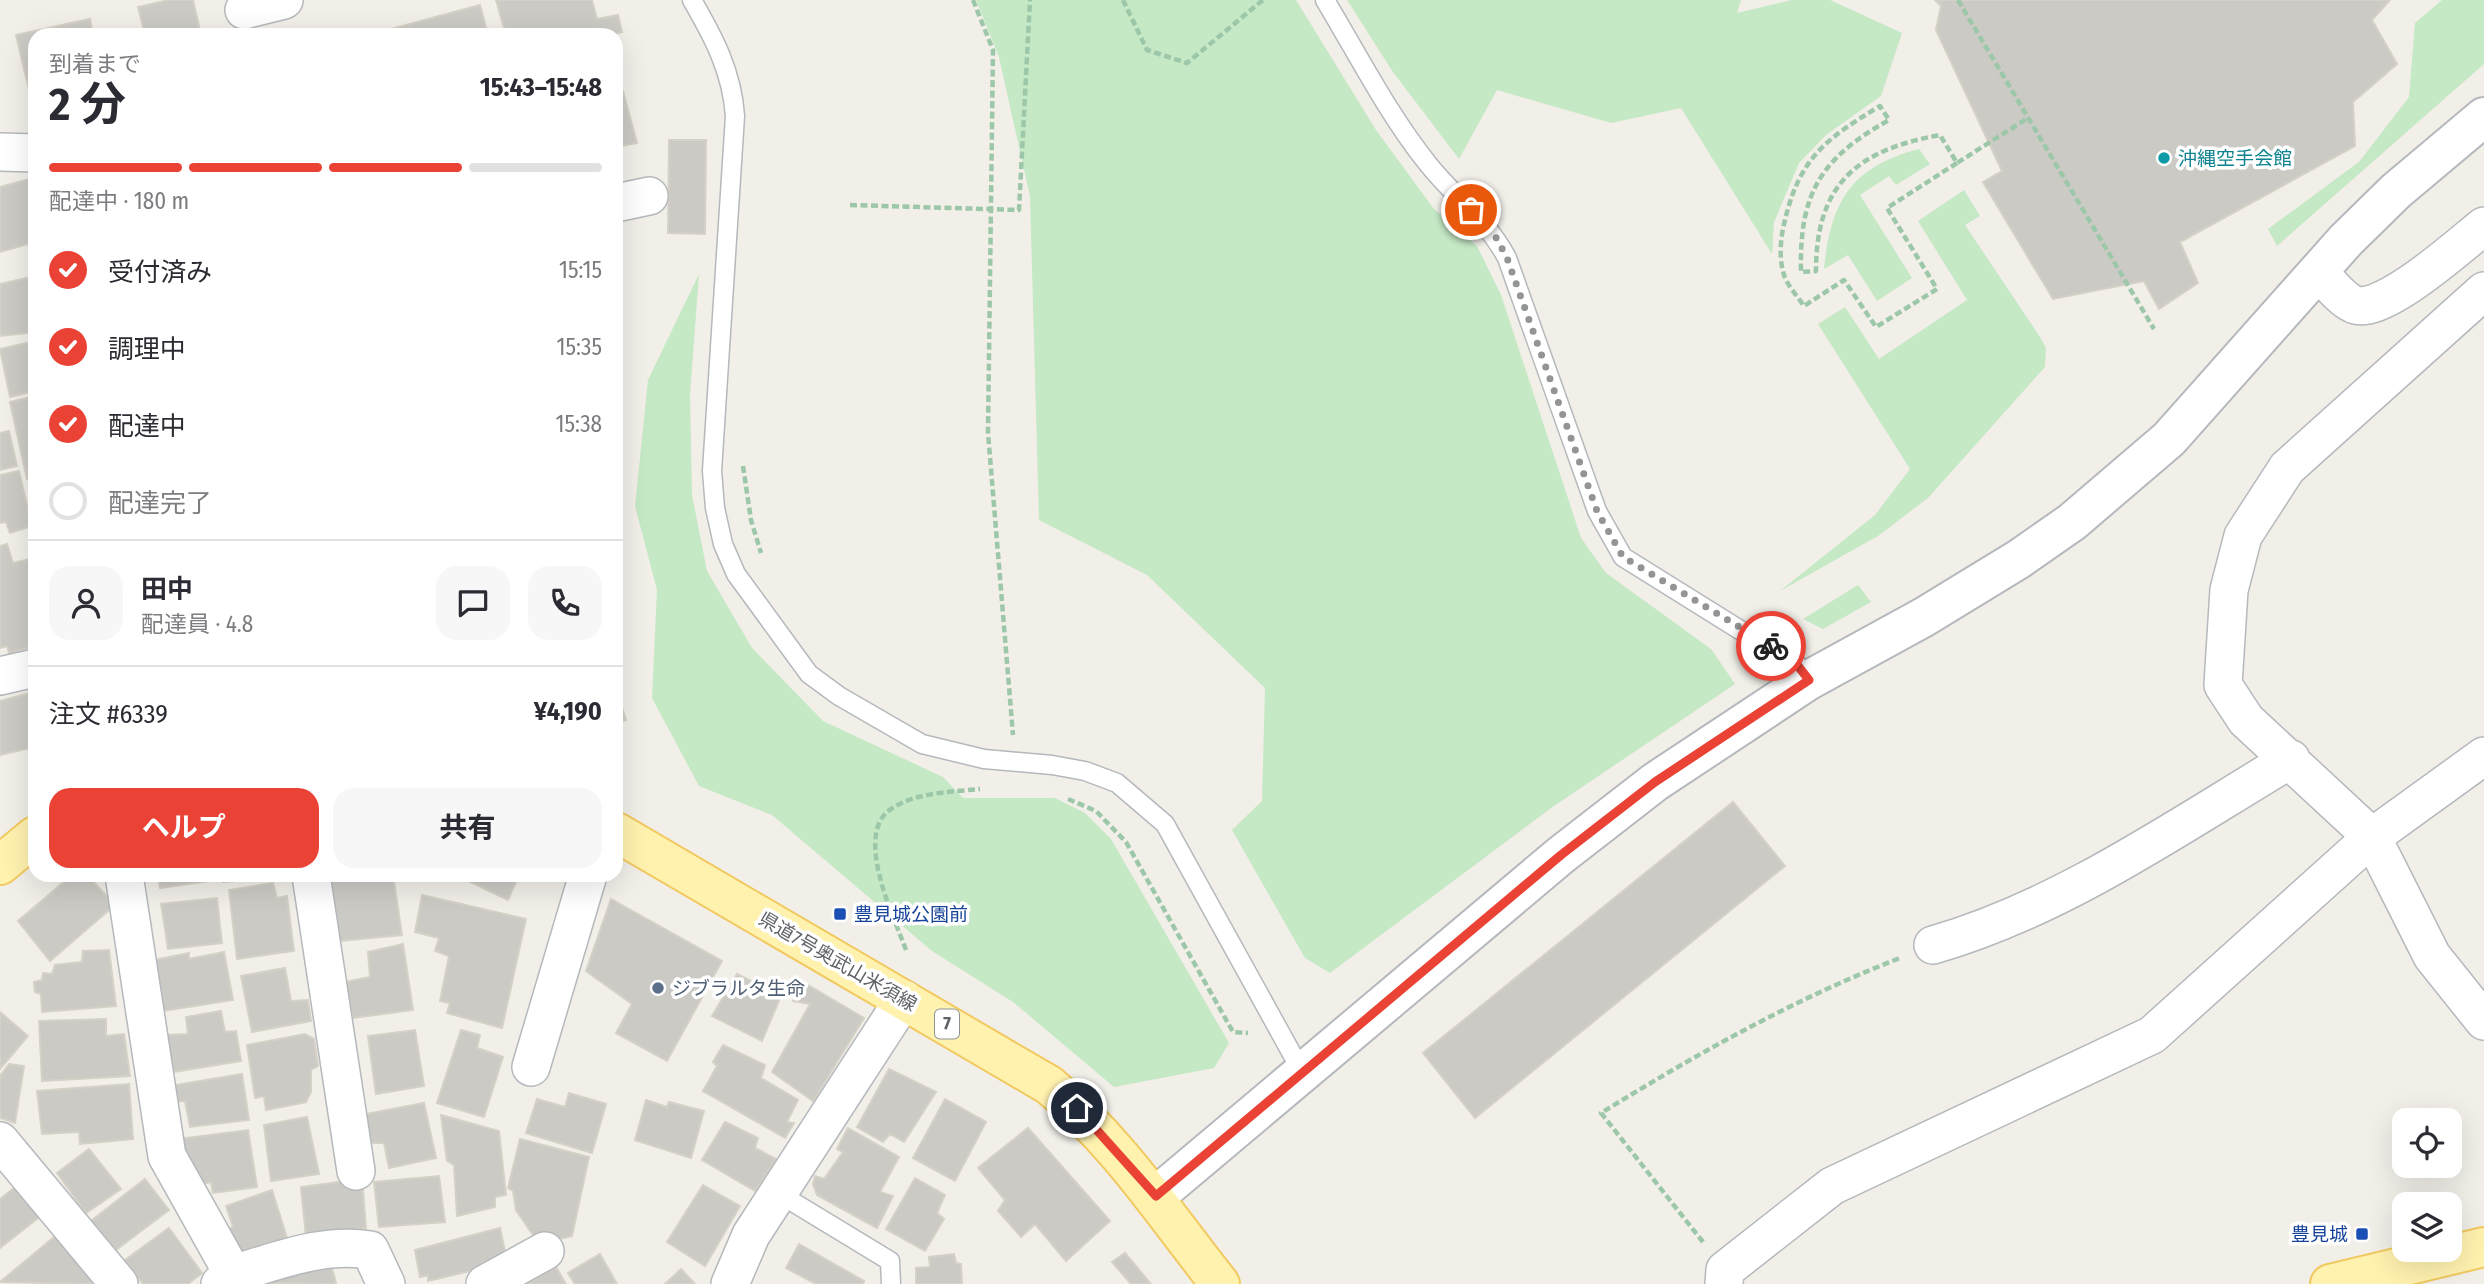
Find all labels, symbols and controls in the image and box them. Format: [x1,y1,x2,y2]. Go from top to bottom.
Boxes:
text: 到着まで [49,50,141,78]
text: 15:43–15:48 [480,72,602,103]
text: 2 分 [49,77,126,132]
place label: 沖縄空手会館 [2178,147,2292,170]
marker: 沖縄空手会館 [2156,150,2172,166]
pin [1441,180,1501,240]
text: 配達中 · 180 m [49,187,189,215]
icon: bag [1452,191,1490,229]
icon: check [49,251,87,289]
text: 15:15 [559,256,602,284]
text: 受付済み [108,257,212,288]
icon: check [49,328,87,366]
text: 15:35 [556,333,602,361]
text: 調理中 [108,334,186,365]
icon: check [49,405,87,443]
text: 15:38 [556,410,602,438]
text: 配達中 [108,411,186,442]
text: 配達完了 [108,488,212,519]
button: person [49,566,123,640]
button: chat [436,566,510,640]
button: phone [528,566,602,640]
text: 田中 [141,574,193,605]
text: 配達員 · 4.8 [141,610,253,638]
courier [1736,611,1806,681]
icon: bike [1752,627,1790,665]
text: ¥4,190 [534,696,602,727]
text: 注文 #6339 [49,699,168,730]
button: ヘルプ [49,788,319,868]
button: 共有 [333,788,602,868]
place label: 豊見城公園前 [854,903,968,926]
marker: 豊見城公園前 [832,906,848,922]
street label: 県道7号奥武山米須線 [755,907,921,1016]
place label: ジブラルタ生命 [672,977,805,1000]
marker: ジブラルタ生命 [650,980,666,996]
road number: 7 [935,1009,959,1038]
pin [1047,1078,1107,1138]
icon: home [1058,1089,1096,1127]
map controls [2392,1108,2462,1262]
button: locate [2392,1108,2462,1178]
button: layers [2392,1192,2462,1262]
place label: 豊見城 [2291,1223,2348,1246]
marker: 豊見城 [2354,1226,2370,1242]

